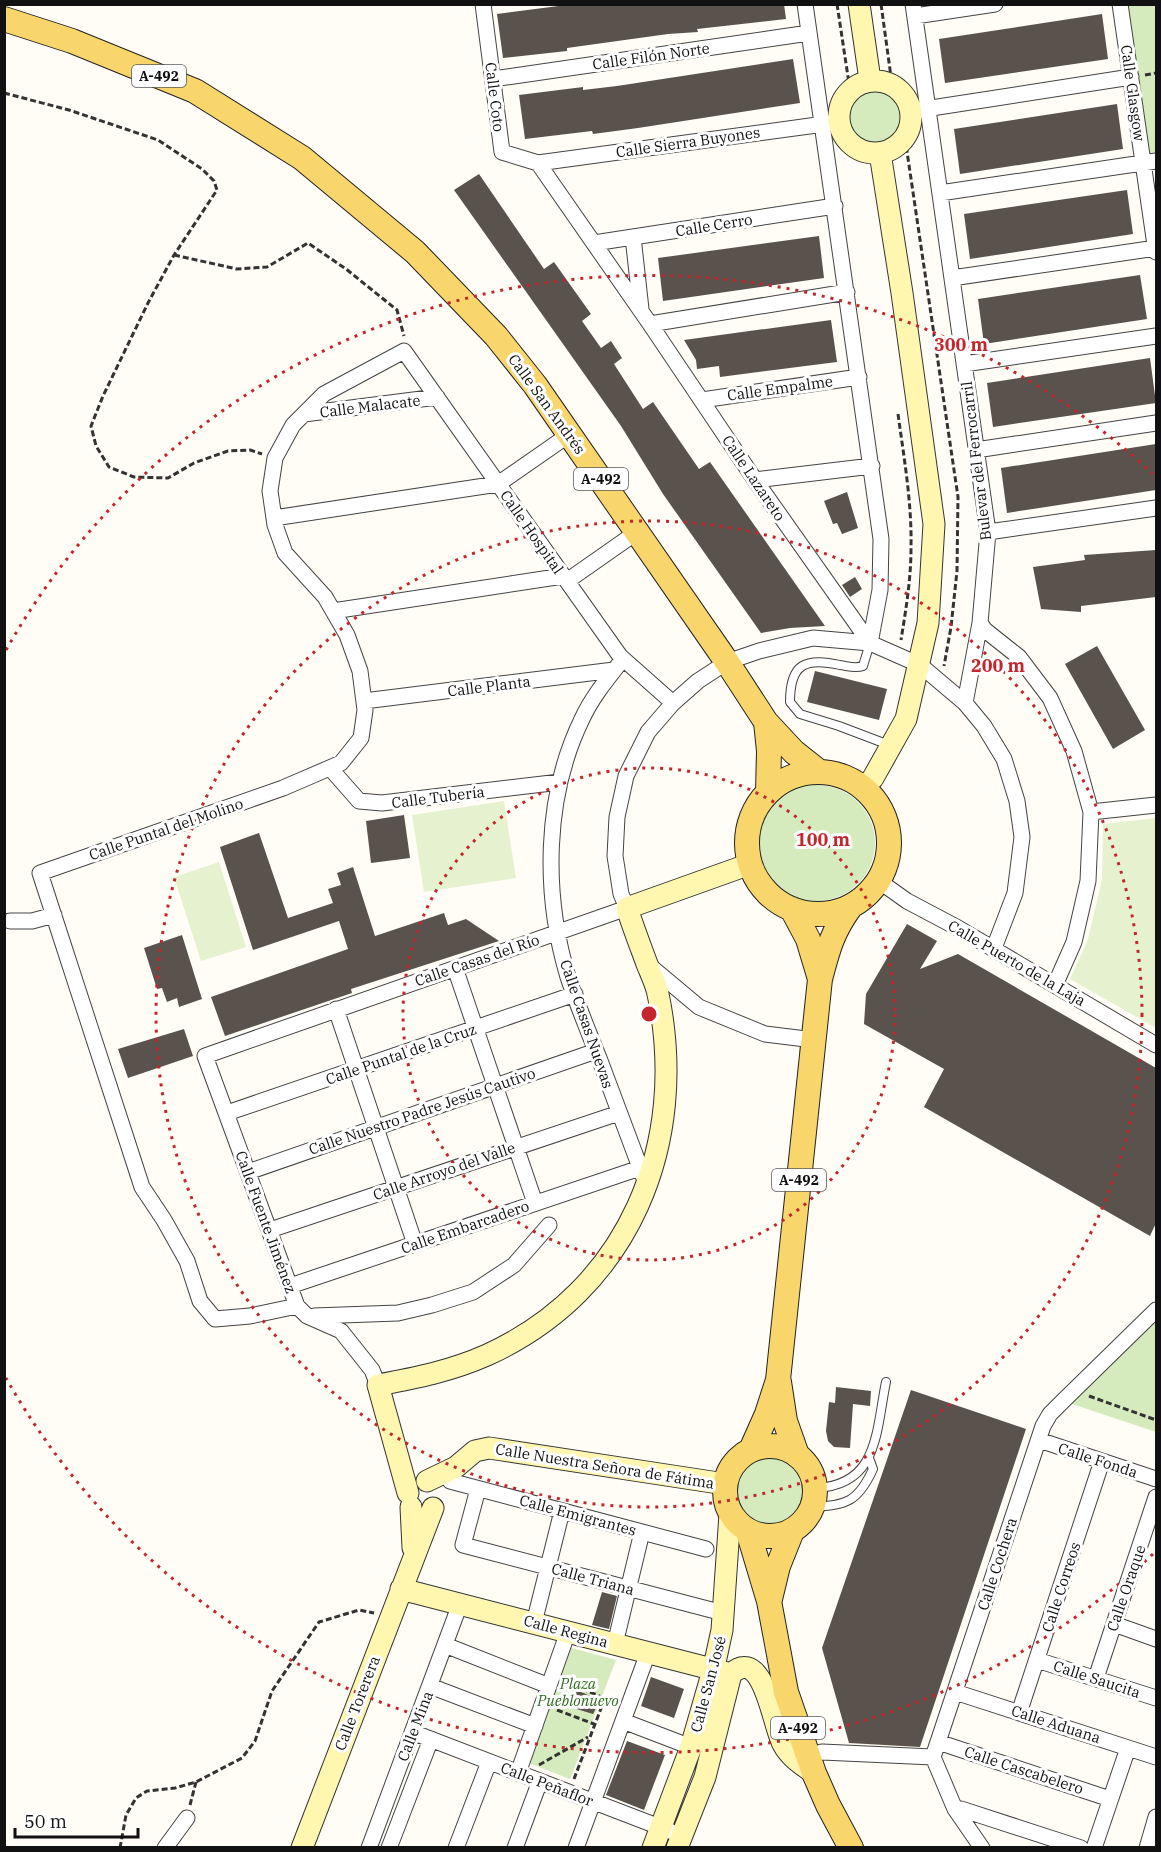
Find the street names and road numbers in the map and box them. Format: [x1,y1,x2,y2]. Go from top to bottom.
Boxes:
street label: Calle Filón Norte [591,38,711,74]
street label: Calle Glasgow [1117,44,1149,143]
street label: Calle Coto [481,61,509,133]
road number: A-492 [132,65,186,87]
street label: Calle Sierra Buyones [615,122,761,162]
street label: Calle Cerro [674,210,754,240]
street label: Calle San Andrés [504,350,590,458]
street label: Calle Empalme [726,371,834,405]
street label: Bulevar del Ferrocarril [957,380,995,542]
street label: Calle Malacate [319,390,421,422]
street label: Calle Lazareto [718,431,790,525]
road number: A-492 [574,468,628,490]
street label: Calle Hospital [496,486,568,578]
street label: Calle Planta [446,671,532,701]
street label: Calle Tubería [390,782,486,812]
street label: Calle Puntal del Molino [86,794,246,864]
street label: Calle Puerto de la Laja [945,916,1089,1010]
street label: Calle Casas del Río [412,930,542,990]
street label: Calle Casas Nuevas [556,957,618,1091]
street label: Calle Puntal de la Cruz [323,1019,479,1089]
street label: Calle Nuestro Padre Jesús Cautivo [306,1063,538,1159]
street label: Calle Arroyo del Valle [370,1138,518,1204]
street label: Calle Fuente Jiménez [231,1148,301,1296]
road number: A-492 [772,1169,826,1191]
street label: Calle Embarcadero [398,1196,532,1258]
street label: Calle Fonda [1056,1438,1140,1482]
street label: Calle Nuestra Señora de Fátima [494,1439,716,1493]
street label: Calle Emigrantes [518,1490,638,1540]
street label: Calle Cochera [973,1515,1021,1613]
street label: Calle Correos [1038,1540,1084,1634]
street label: Calle Oraque [1102,1542,1150,1634]
street label: Calle Triana [549,1559,637,1599]
street label: Calle Regina [522,1611,610,1651]
street label: Calle San José [686,1634,730,1734]
street label: Calle Torerera [330,1653,384,1753]
street label: Calle Saucita [1051,1656,1143,1702]
street label: Calle Mina [393,1688,437,1764]
street label: Calle Aduana [1009,1701,1103,1747]
road number: A-492 [771,1717,825,1739]
street label: Calle Cascabelero [962,1742,1086,1798]
street label: Calle Peñaflor [498,1758,596,1811]

